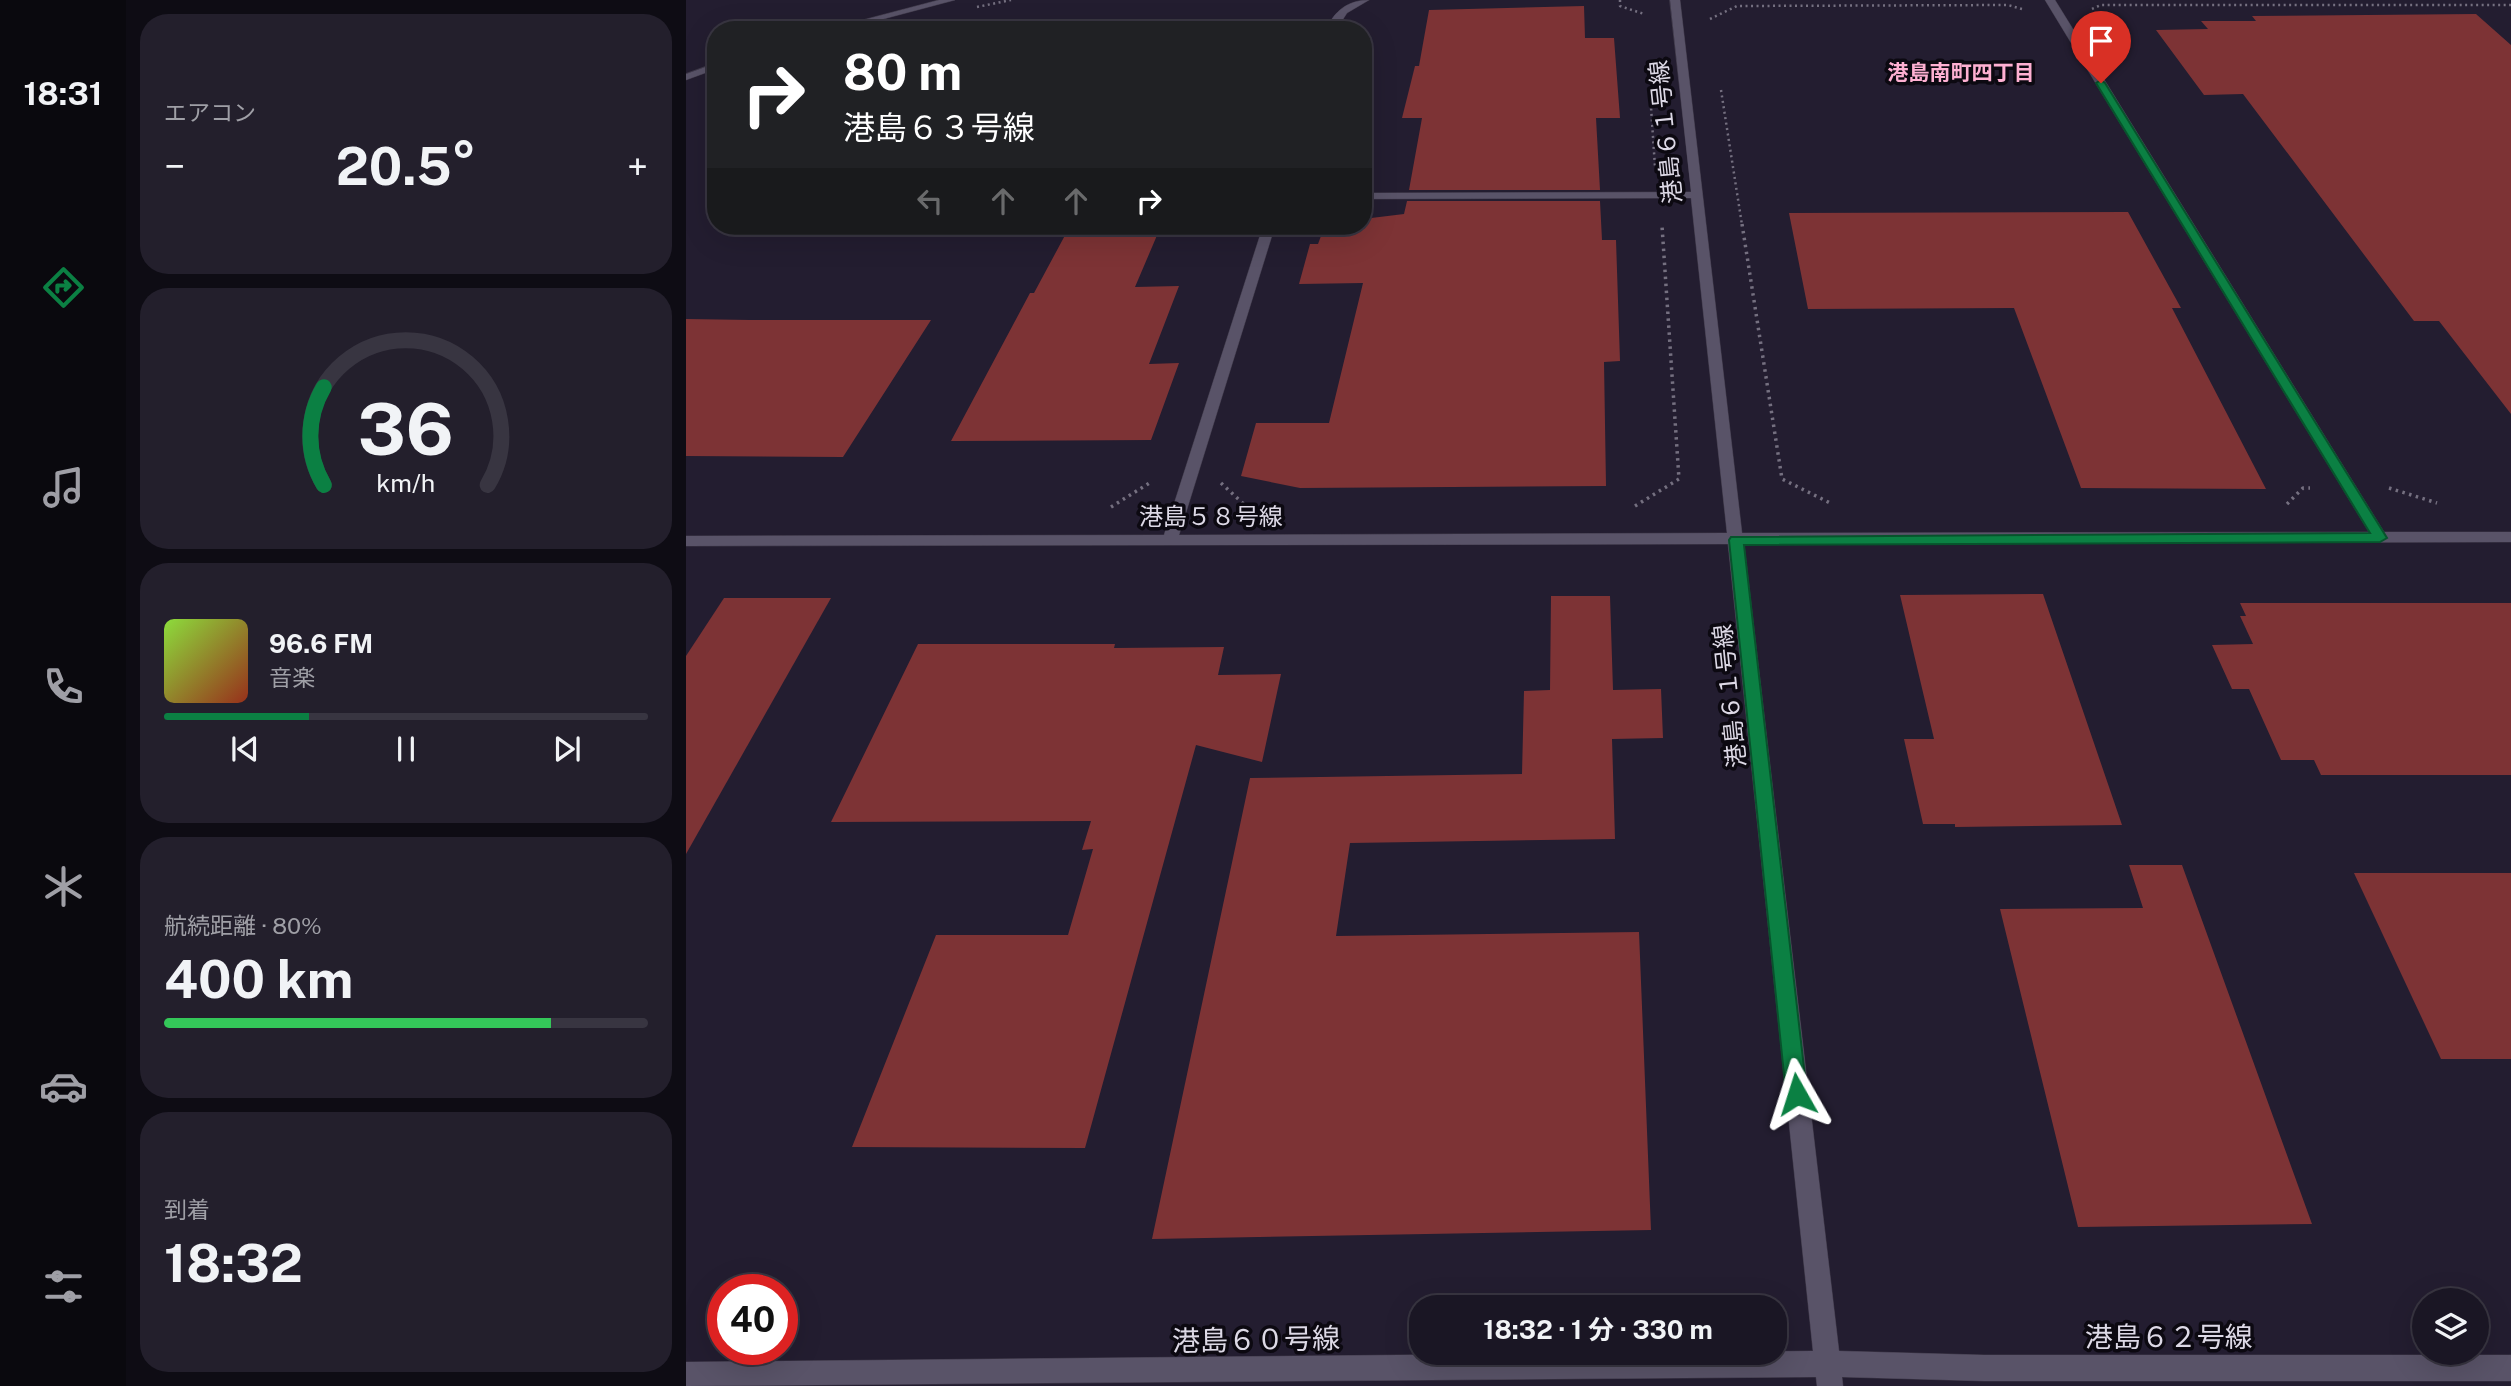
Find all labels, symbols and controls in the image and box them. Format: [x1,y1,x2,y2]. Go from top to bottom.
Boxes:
pin [2071,11,2131,83]
icon: arrive [2082,22,2120,60]
text: 80 m [843,43,962,101]
icon: right [728,49,819,140]
street label: 港島６１号線 [1644,59,1686,205]
district label: 港島南町四丁目 [1888,60,2035,85]
text: 18:31 [24,75,102,112]
text: エアコン [164,99,256,126]
text: 港島６３号線 [843,109,1035,146]
text: 20.5° [336,136,476,197]
text: − [164,144,185,189]
text: + [627,144,648,189]
icon: left [911,182,949,220]
icon: ahead [984,182,1022,220]
icon: ahead [1057,182,1095,220]
icon: right [1130,182,1168,220]
icon: directions [39,263,88,312]
text: 36 [358,386,454,471]
icon: music [39,463,88,512]
text: km/h [377,467,435,497]
street label: 港島５８号線 [1139,502,1283,530]
street label: 港島６１号線 [1708,623,1750,769]
text: 96.6 FM [269,628,373,659]
icon: phone [39,662,88,711]
text: 音楽 [269,664,315,691]
icon: previous [226,730,264,768]
icon: pause [387,730,425,768]
icon: next [548,730,586,768]
icon: climate [39,862,88,911]
text: 航続距離 · 80% [164,912,322,939]
text: 400 km [164,949,353,1010]
position arrow [1760,1057,1834,1131]
icon: car [39,1062,88,1111]
text: 到着 [164,1196,210,1223]
text: 18:32 [164,1233,303,1294]
icon: filters [39,1262,88,1311]
speed limit sign: 40 [707,1274,798,1365]
map controls [2412,1288,2489,1365]
button: layers [2412,1288,2489,1365]
text: 18:32 · 1 分 · 330 m [1483,1314,1713,1345]
street label: 港島６２号線 [2085,1320,2253,1353]
street label: 港島６０号線 [1172,1321,1340,1357]

